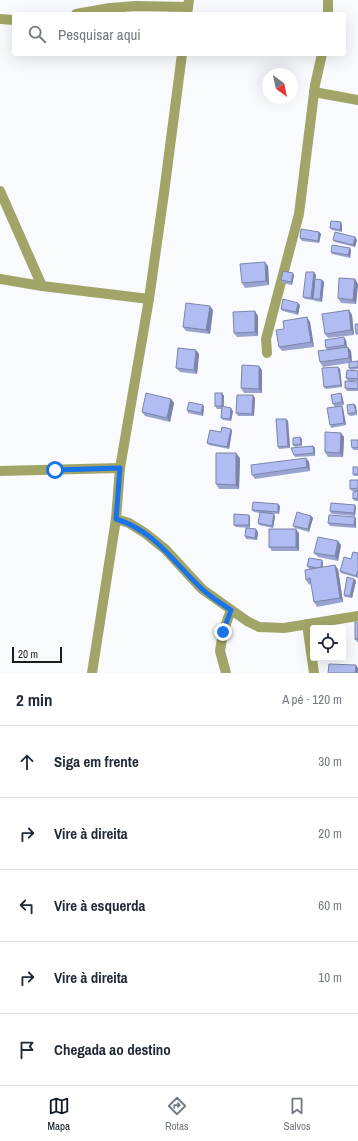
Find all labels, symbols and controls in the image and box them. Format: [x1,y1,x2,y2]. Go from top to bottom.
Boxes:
search box [12,12,346,56]
icon: search [26,23,48,45]
text: Pesquisar aqui [58,24,141,45]
north arrow [262,68,298,104]
route start [46,461,64,479]
route end [214,623,232,641]
map controls [310,625,346,661]
button: locate [310,625,346,661]
scale bar [12,645,62,664]
text: 20 m [18,647,38,661]
text: 2 min [16,688,52,711]
text: A pé · 120 m [282,691,342,708]
icon: ahead [16,751,38,773]
text: Siga em frente [54,751,139,772]
text: 30 m [318,753,342,770]
icon: right [16,823,38,845]
text: Vire à direita [54,823,128,844]
text: 20 m [318,825,342,842]
icon: left [16,895,38,917]
text: Vire à esquerda [54,895,145,916]
text: 60 m [318,897,342,914]
icon: right [16,967,38,989]
text: Vire à direita [54,967,128,988]
text: 10 m [318,969,342,986]
icon: arrive [16,1039,38,1061]
text: Chegada ao destino [54,1039,171,1060]
tab: Mapa [47,1095,70,1133]
tab: Rotas [165,1095,189,1133]
tab: Salvos [283,1095,311,1133]

